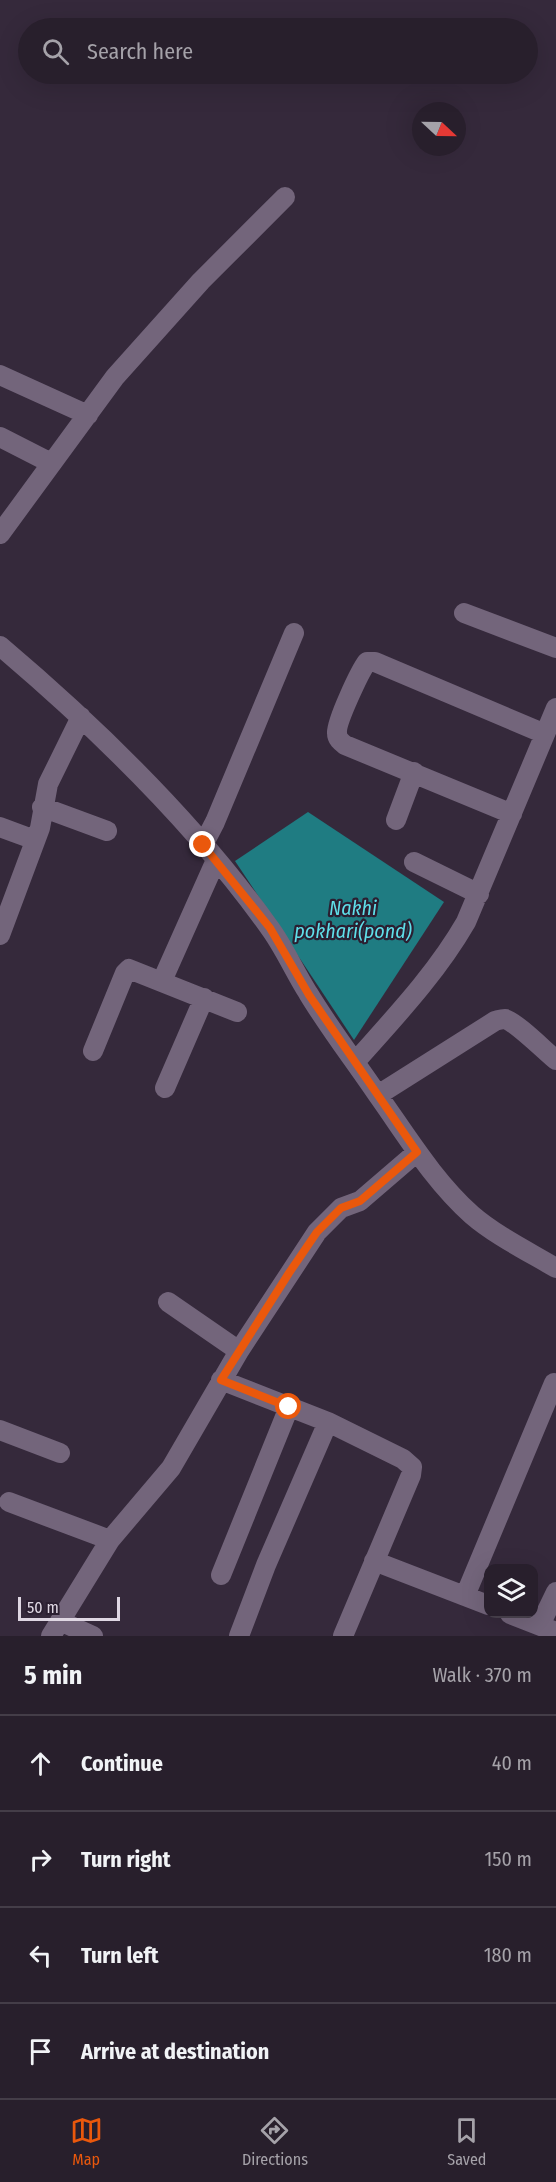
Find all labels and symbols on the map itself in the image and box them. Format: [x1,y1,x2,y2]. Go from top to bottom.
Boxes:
north arrow [412,102,466,156]
route end [189,831,215,857]
water label: Nakhi pokhari(pond) [294,896,412,943]
route start [275,1393,301,1419]
scale bar [18,1594,120,1622]

